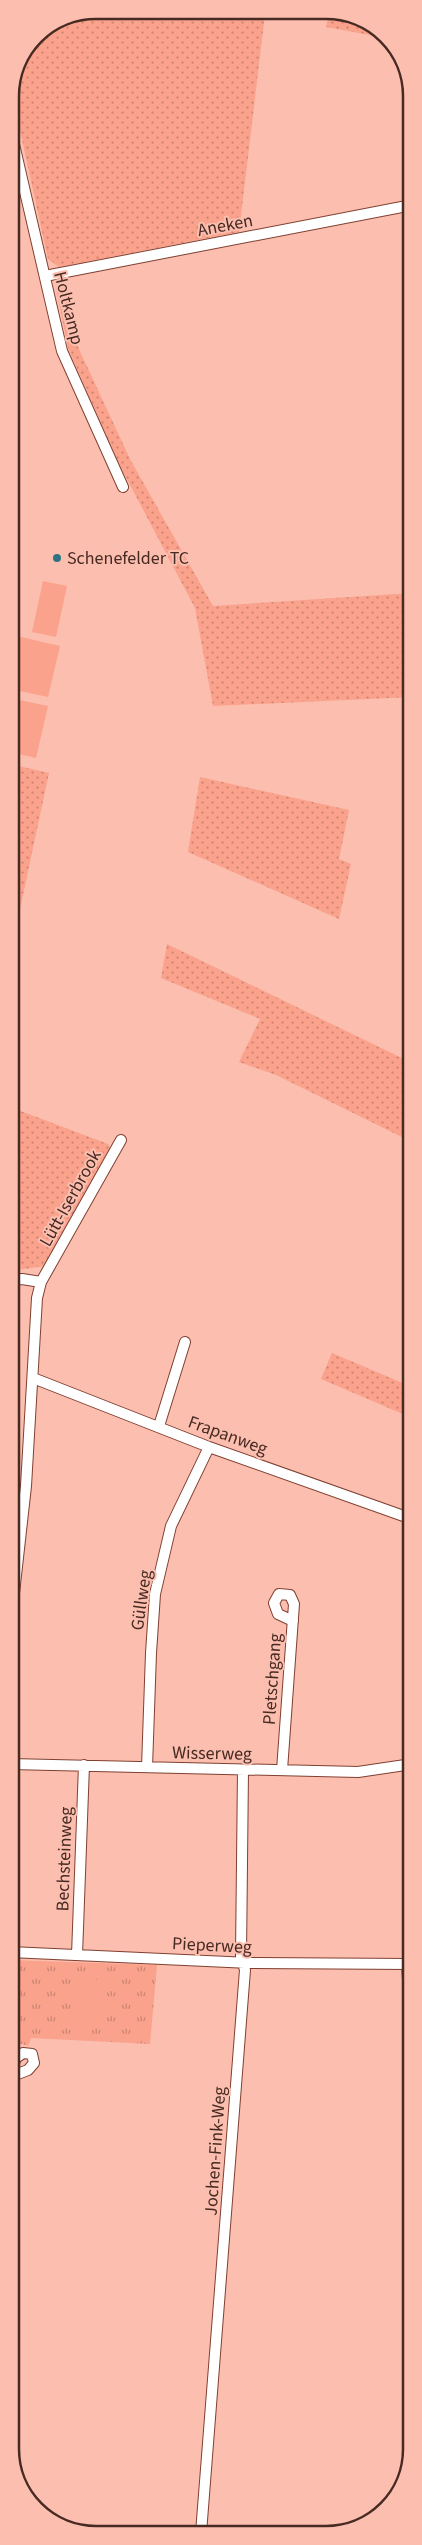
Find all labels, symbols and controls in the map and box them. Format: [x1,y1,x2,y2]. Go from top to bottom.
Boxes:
street label: Aneken [195,208,255,243]
street label: Holtkamp [47,269,90,347]
place label: Schenefelder TC [67,546,189,571]
marker: Schenefelder TC [51,552,63,564]
street label: Lütt-Iserbrook [34,1145,107,1251]
street label: Frapanweg [185,1410,271,1461]
street label: Güllweg [125,1568,158,1632]
street label: Pletschgang [257,1632,288,1726]
street label: Wisserweg [172,1740,252,1767]
street label: Bechsteinweg [50,1806,79,1912]
street label: Pieperweg [171,1931,252,1960]
street label: Jochen-Fink-Weg [199,2086,232,2216]

